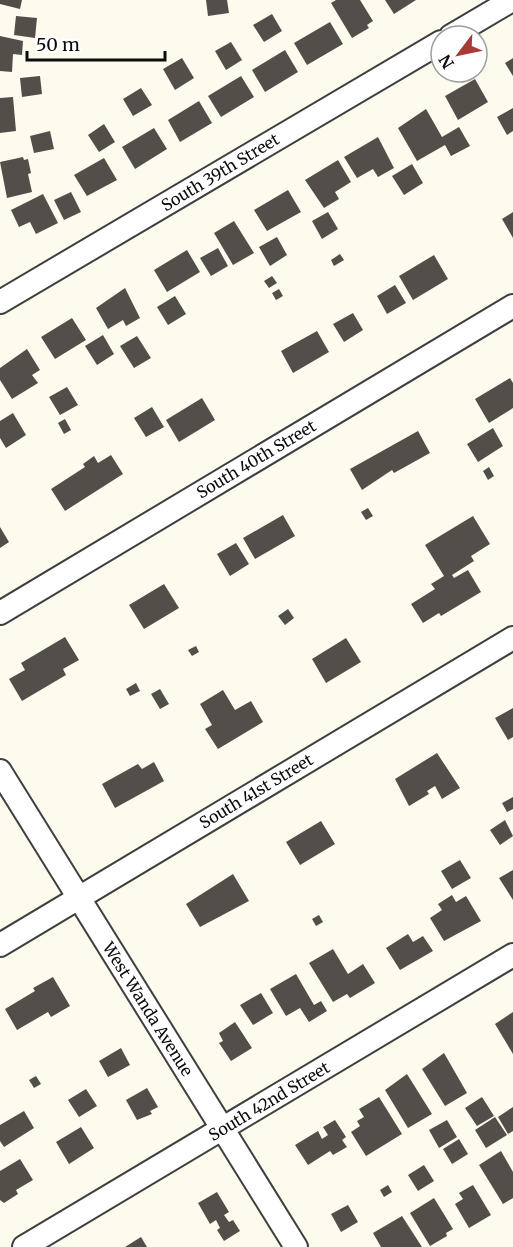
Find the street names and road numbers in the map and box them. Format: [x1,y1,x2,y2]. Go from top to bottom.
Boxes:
street label: South 39th Street [157,129,283,215]
street label: South 40th Street [193,415,320,503]
street label: South 41st Street [196,749,317,833]
street label: West Wanda Avenue [98,937,197,1080]
street label: South 42nd Street [205,1057,334,1145]

